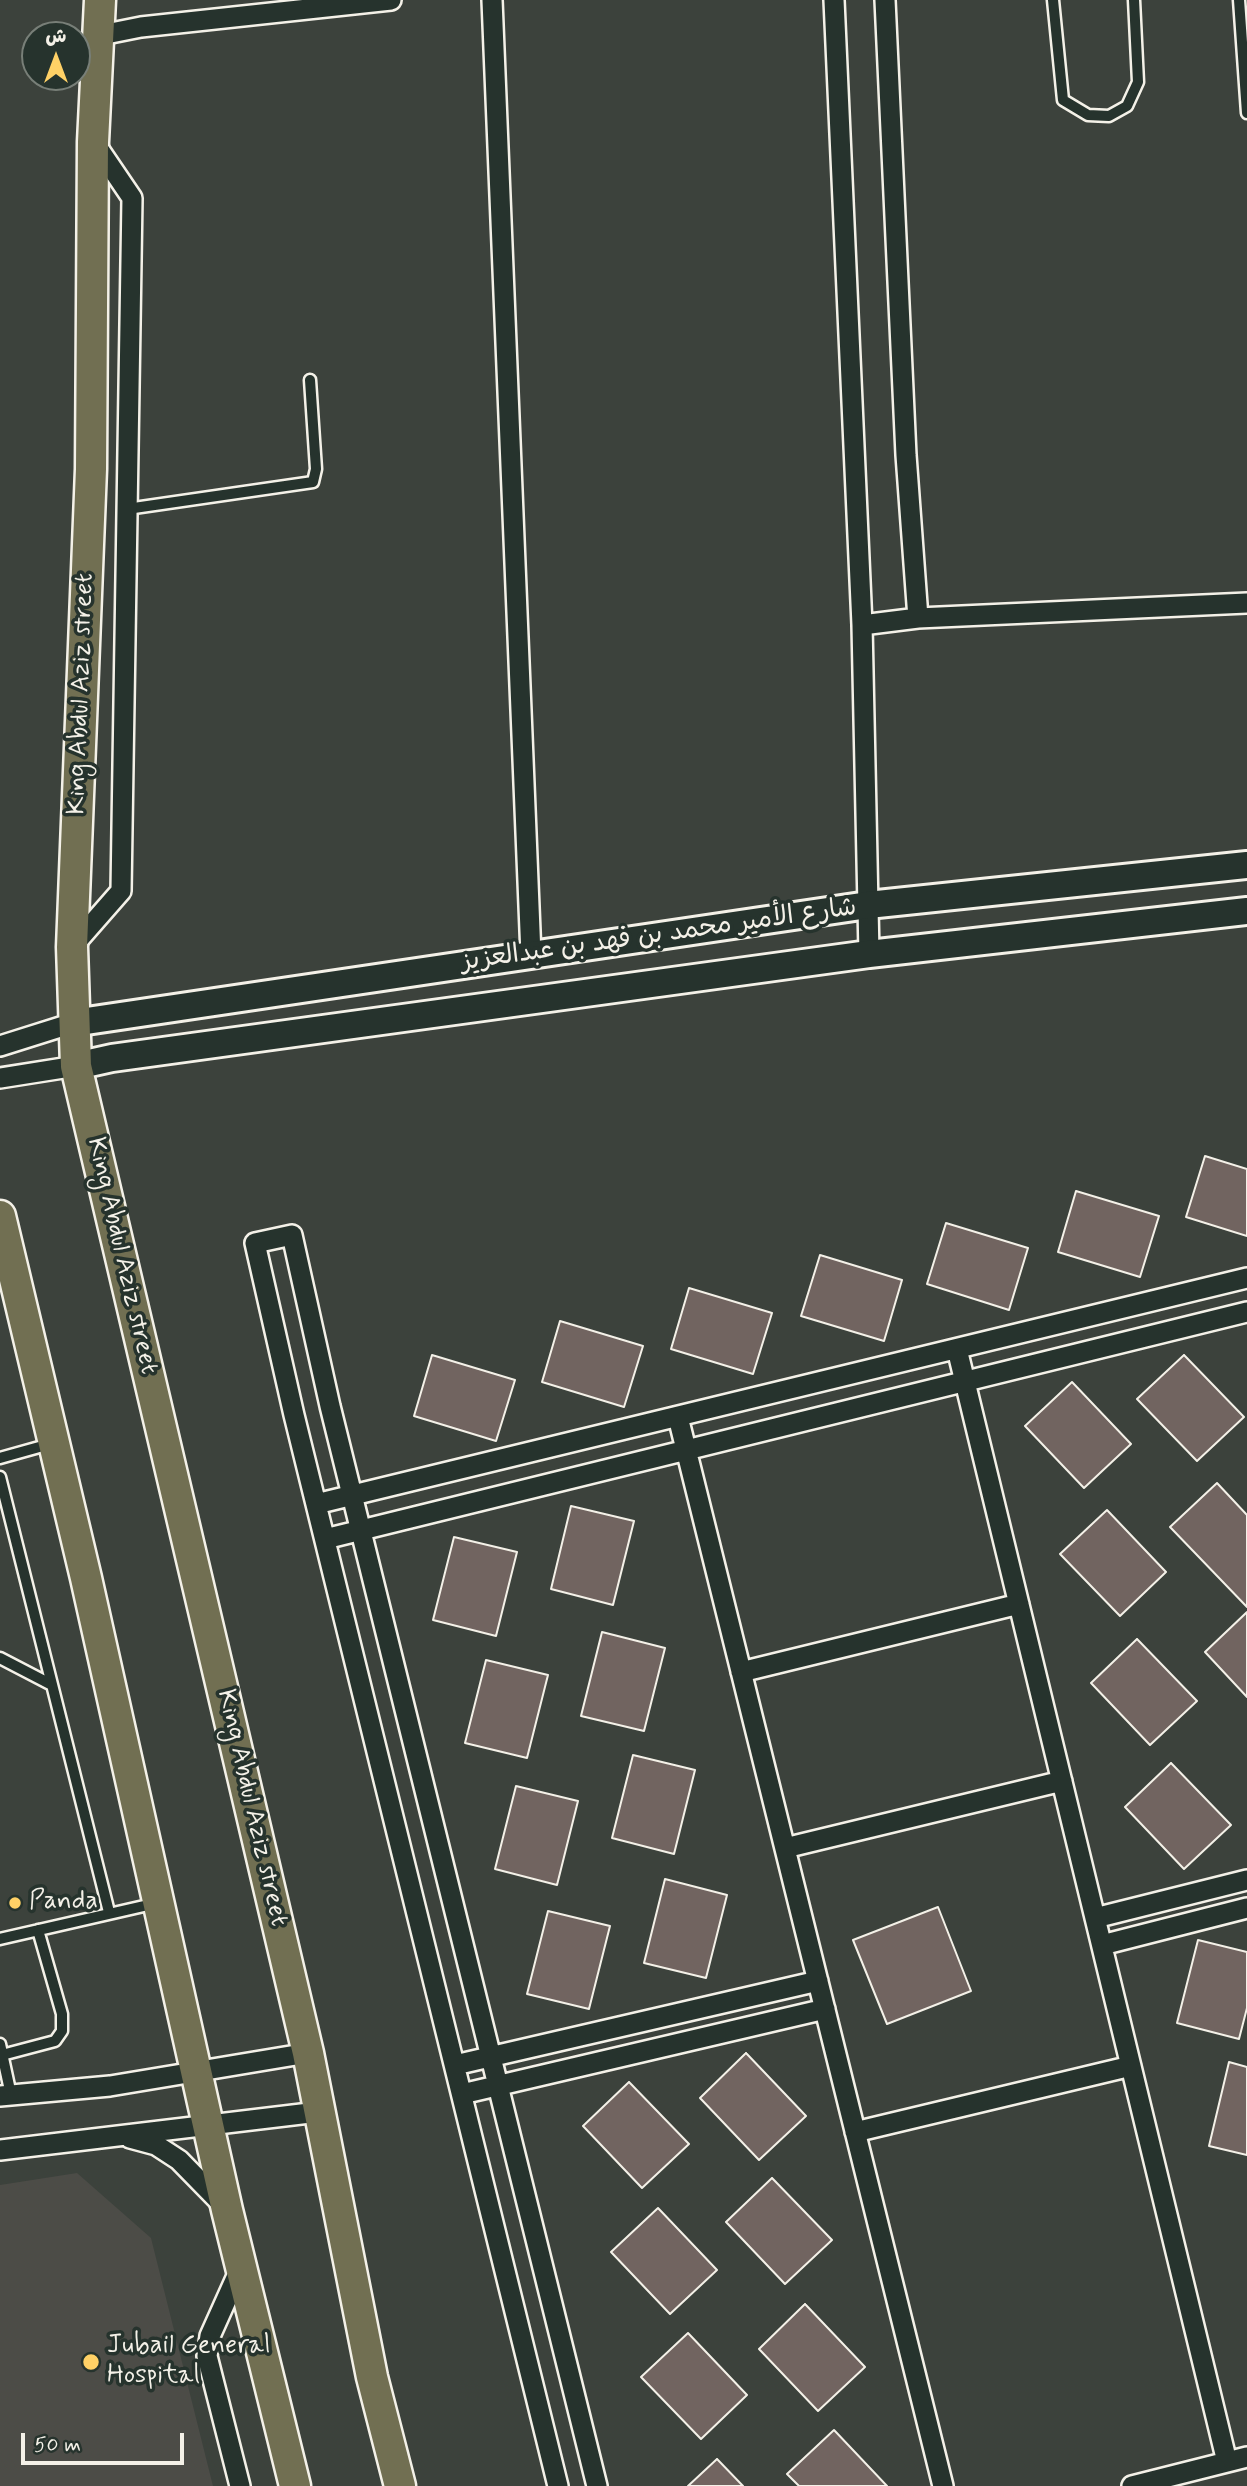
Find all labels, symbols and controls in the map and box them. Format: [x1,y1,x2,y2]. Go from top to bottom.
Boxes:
north arrow [21,21,91,91]
text: ش [46,24,66,49]
street label: King Abdul Aziz street [62,573,102,815]
street label: شارع الأمير محمد بن فهد بن عبدالعزيز [459,893,859,979]
street label: King Abdul Aziz street [79,1135,163,1377]
street label: King Abdul Aziz street [209,1687,293,1929]
place label: Panda [29,1887,98,1919]
marker: Panda [7,1895,23,1911]
place label: Jubail General Hospital [107,2331,270,2392]
marker: Jubail General Hospital [81,2352,101,2372]
scale bar [24,2420,187,2464]
text: 50 m [34,2431,81,2459]

